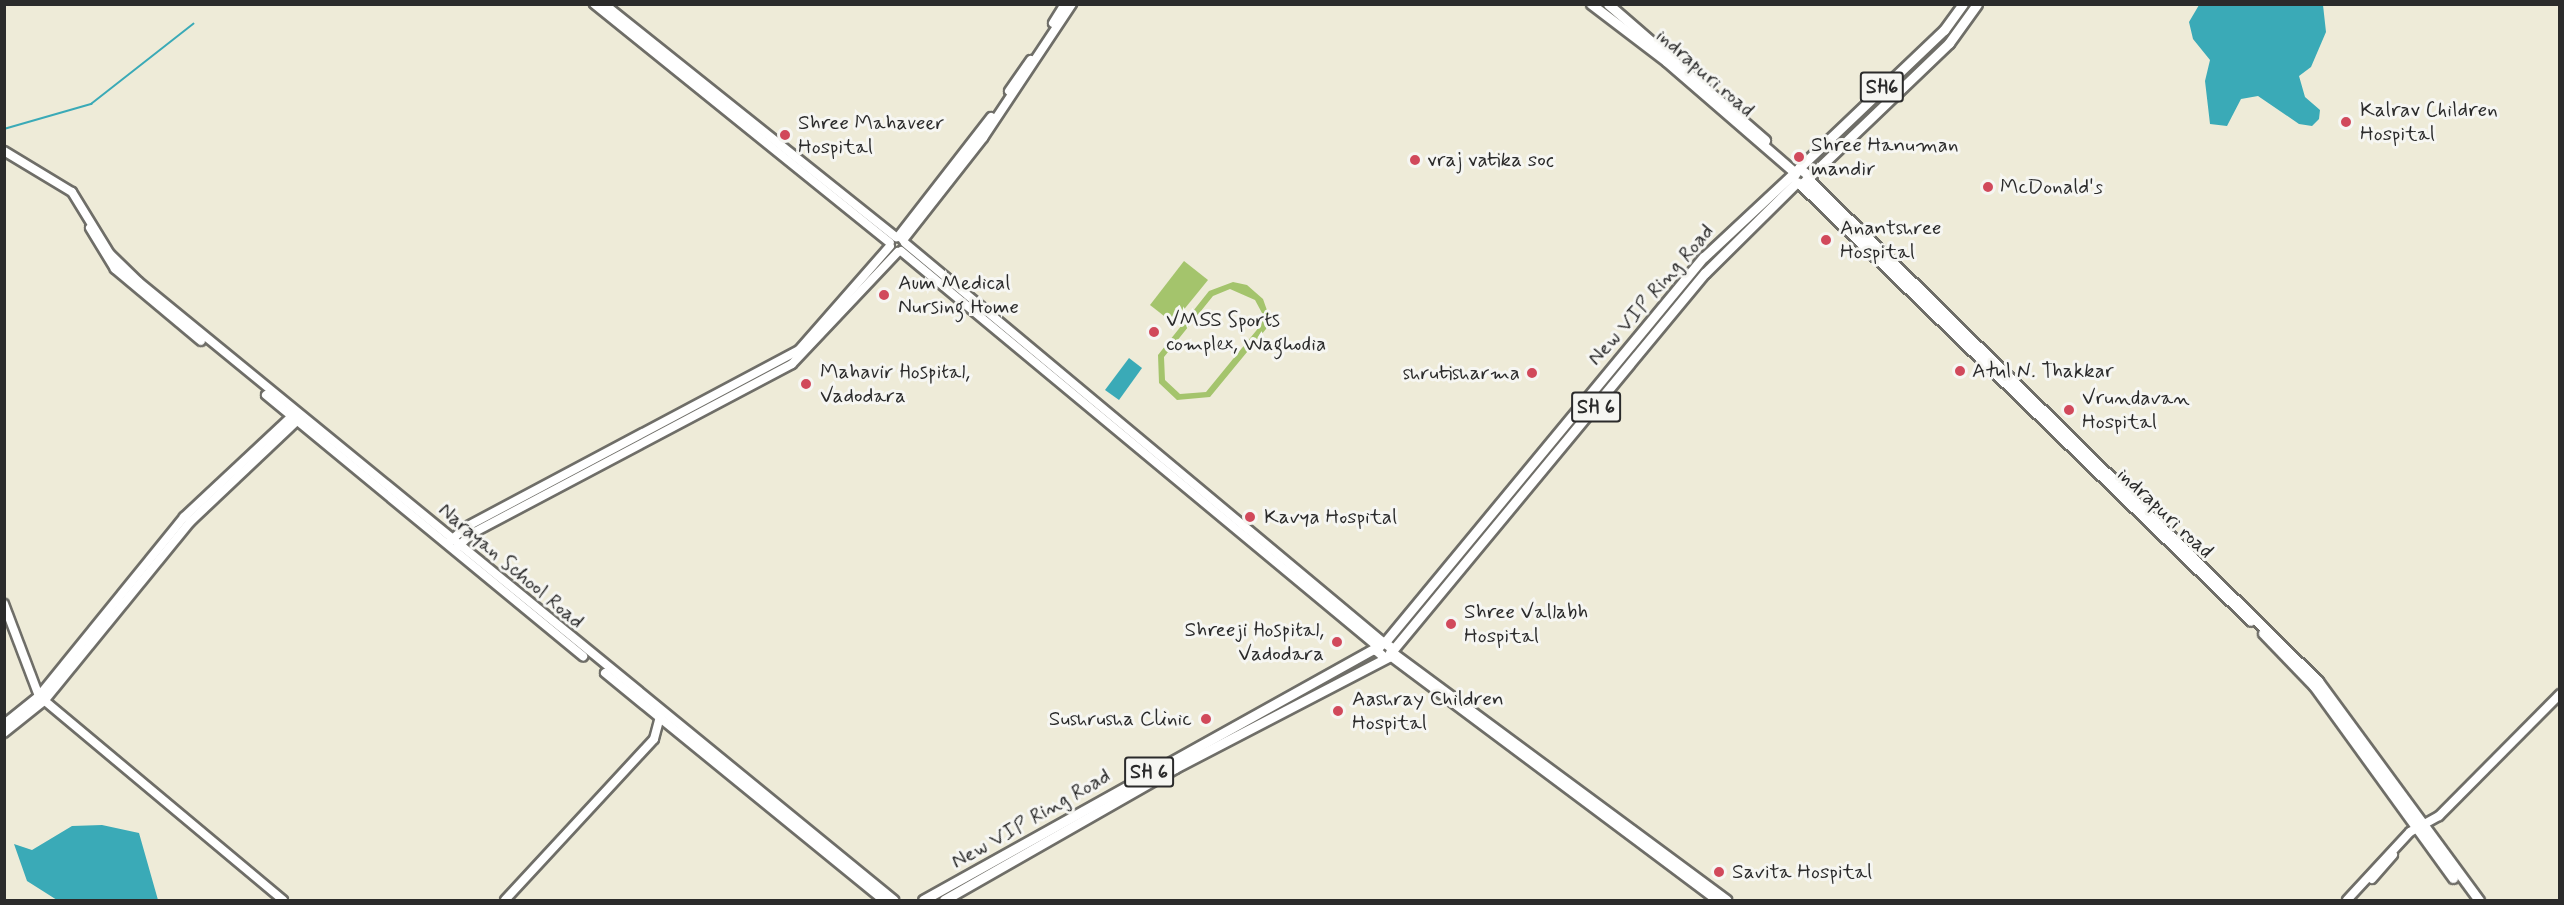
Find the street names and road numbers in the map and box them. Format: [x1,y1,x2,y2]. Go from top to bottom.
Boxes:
street label: indrapuri road [1651,23,1759,123]
road number: SH6 [1860,70,1904,104]
street label: New VIP Ring Road [1585,222,1717,368]
road number: SH 6 [1570,390,1622,424]
street label: indrapuri road [2112,462,2218,564]
street label: Narayan School Road [433,497,589,635]
road number: SH 6 [1124,755,1174,789]
street label: New VIP Ring Road [950,765,1112,873]

